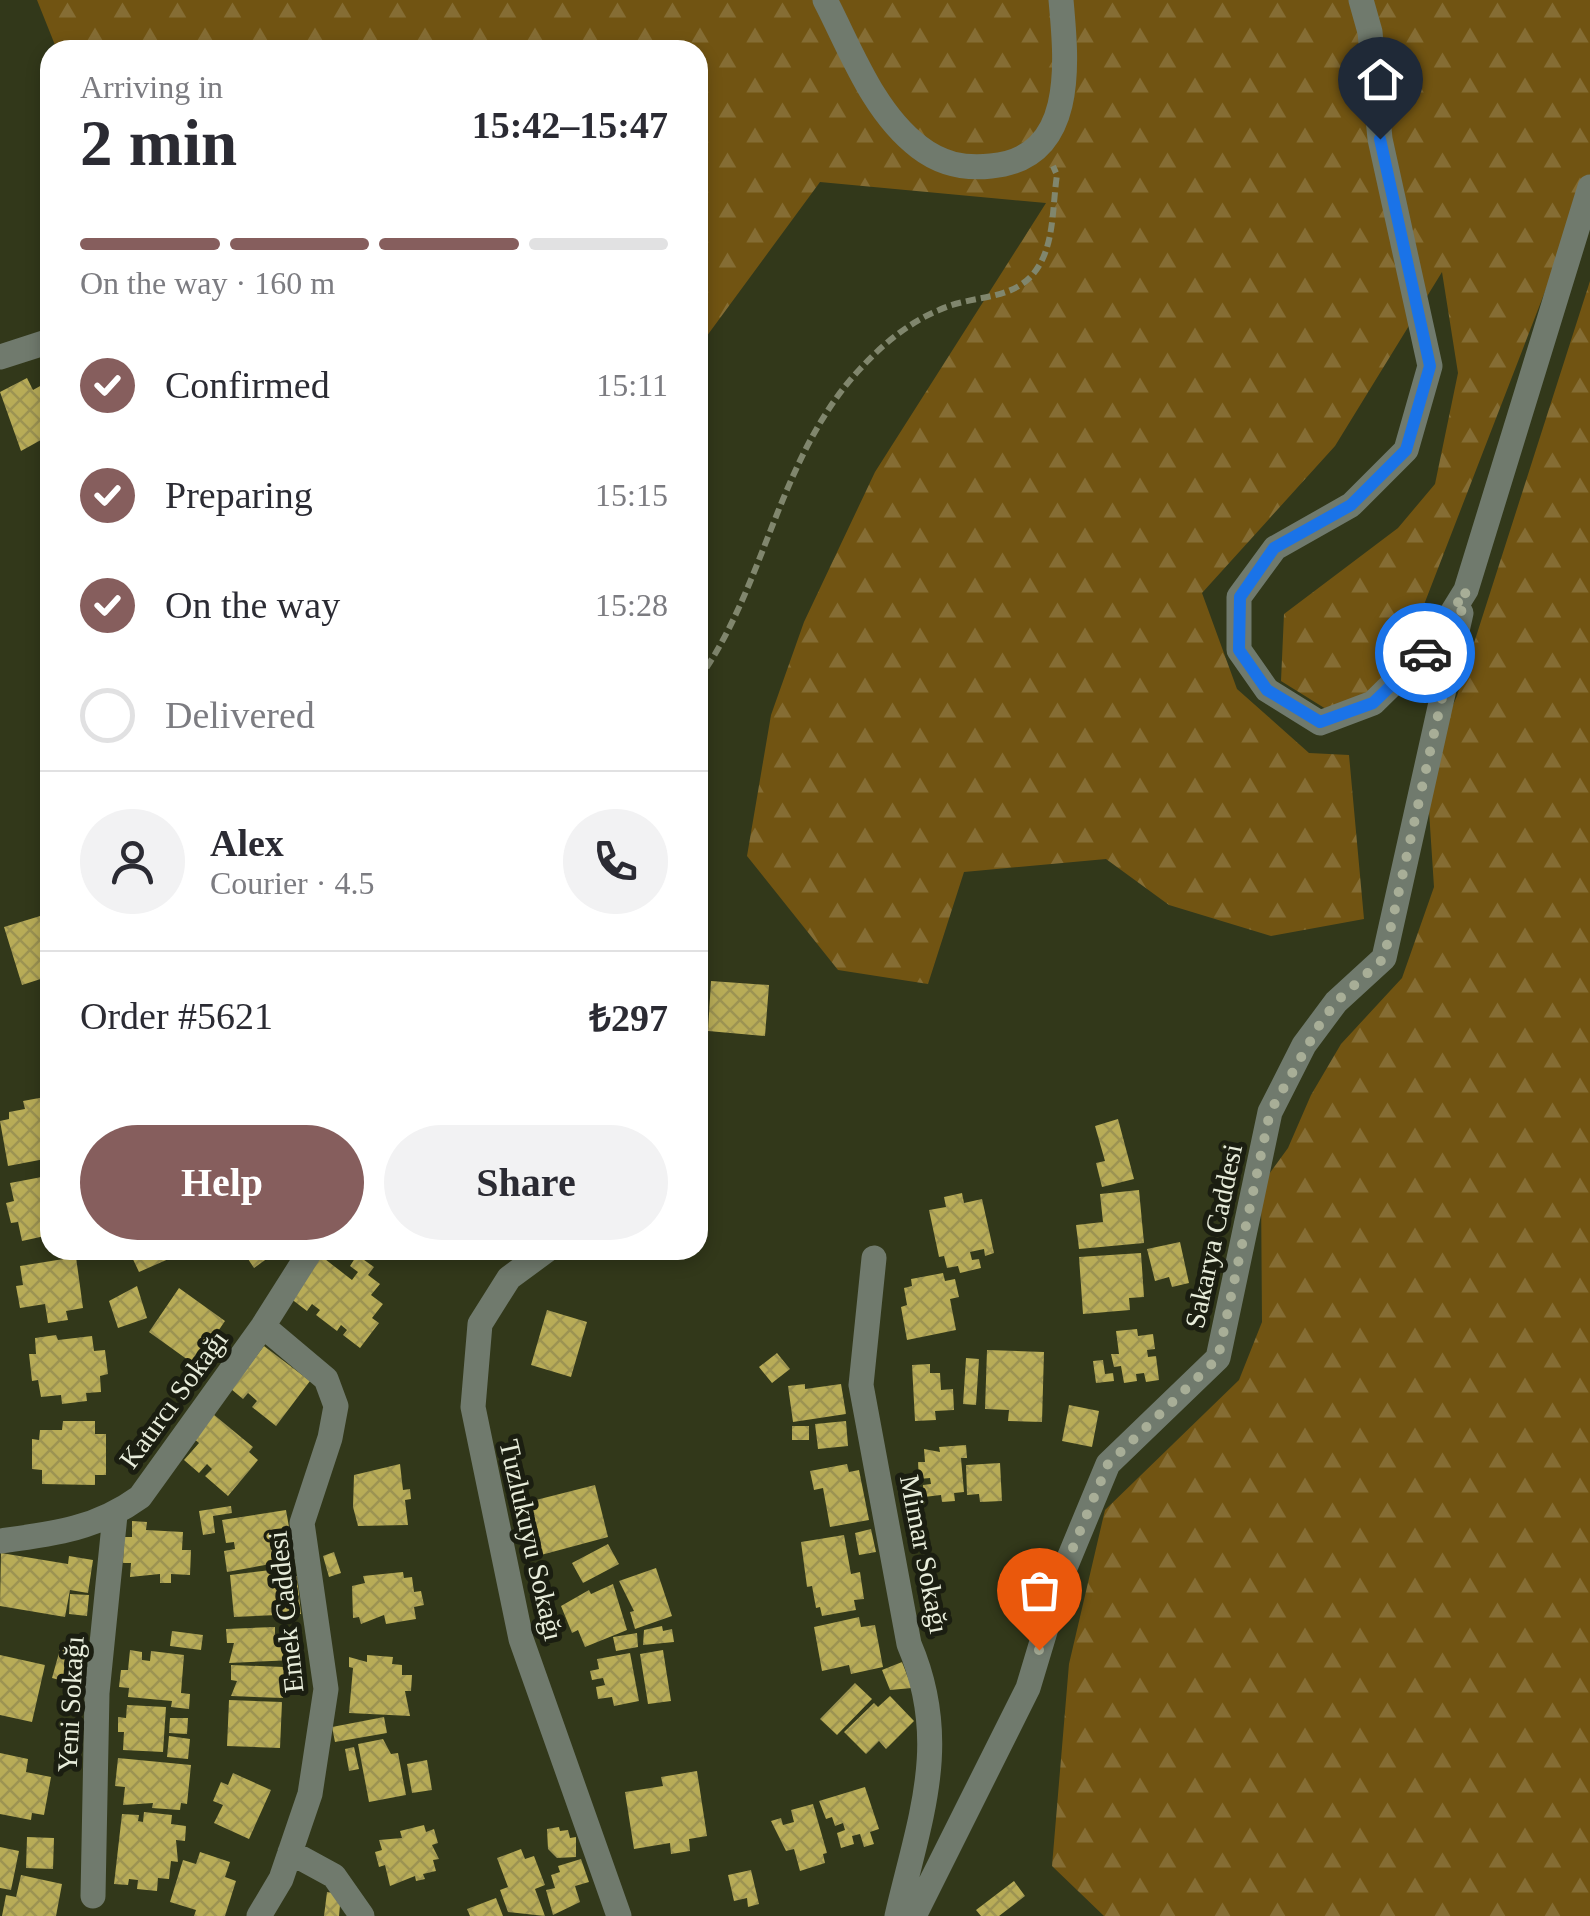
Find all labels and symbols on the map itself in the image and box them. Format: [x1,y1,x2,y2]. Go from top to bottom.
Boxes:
pin [1338,37,1423,140]
courier [1375,603,1475,703]
street label: Sakarya Caddesi [1179,1141,1248,1331]
street label: Katırcı Sokağı [113,1324,234,1474]
street label: Tuzlukuyu Sokağı [493,1437,570,1644]
street label: Mimar Sokağı [894,1472,955,1636]
street label: Emek Caddesi [262,1529,309,1694]
pin [997,1548,1082,1651]
street label: Yeni Sokağı [51,1635,90,1773]

